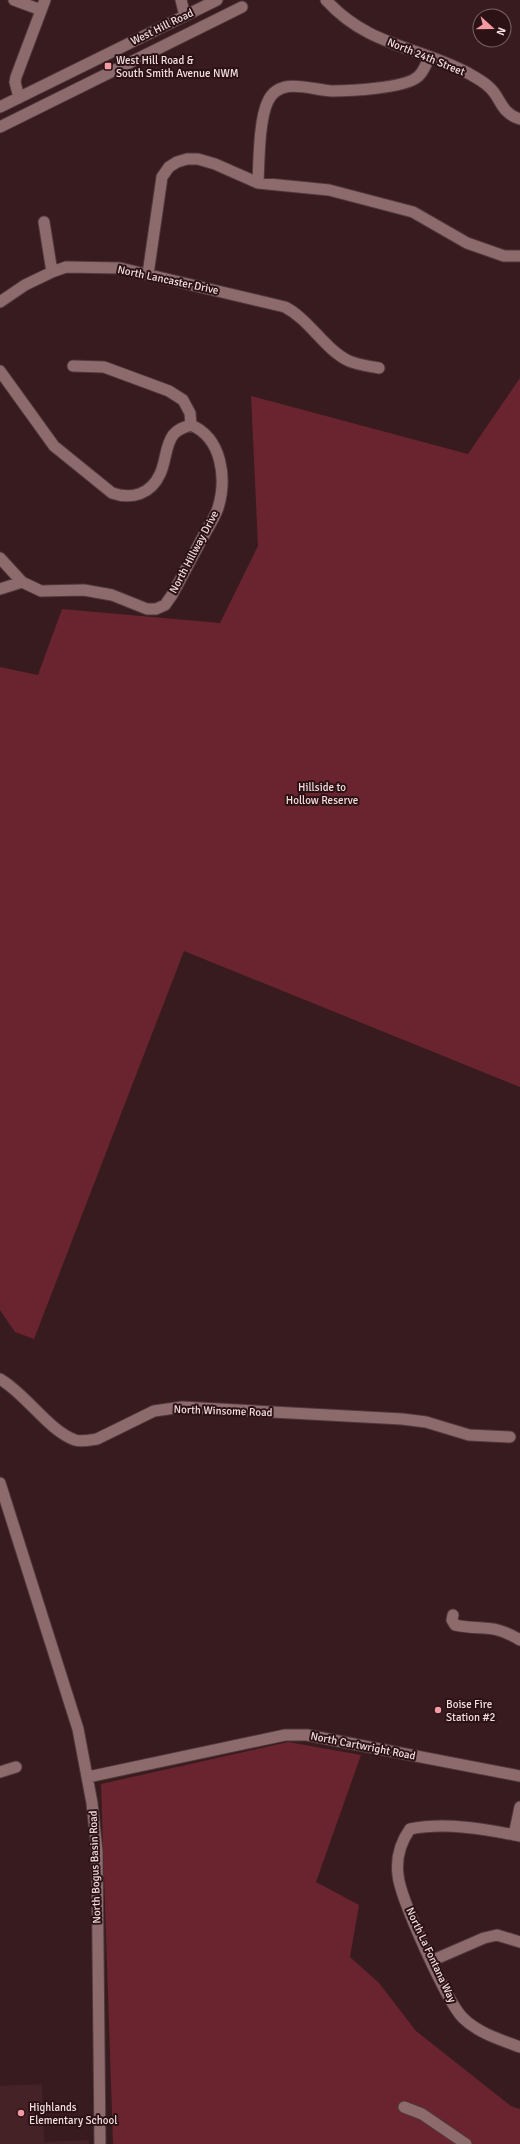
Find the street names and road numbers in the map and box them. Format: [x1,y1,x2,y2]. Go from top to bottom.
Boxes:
street label: West Hill Road [128,6,196,48]
street label: North 24th Street [385,36,467,79]
street label: North Lancaster Drive [116,263,220,297]
street label: North Hillway Drive [167,508,221,596]
street label: North Winsome Road [173,1403,273,1419]
street label: North Cartwright Road [309,1729,417,1763]
street label: North Bogus Basin Road [87,1810,103,1924]
street label: North La Fontana Way [403,1905,459,2005]

